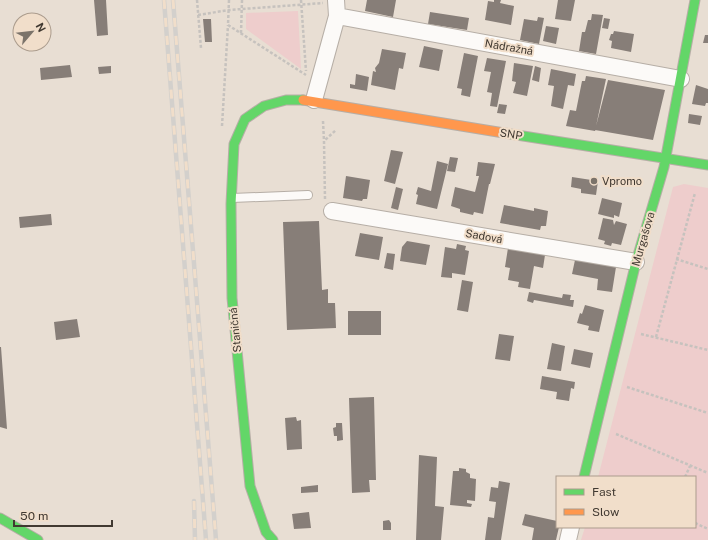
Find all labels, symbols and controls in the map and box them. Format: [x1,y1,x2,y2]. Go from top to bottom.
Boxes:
north arrow [12,12,52,52]
text: N [34,21,48,34]
street label: Nádražná [484,37,534,57]
street label: SNP [499,126,523,142]
place label: Vpromo [602,175,642,187]
marker: Vpromo [589,176,599,186]
street label: Murgašova [629,210,657,268]
street label: Sadová [464,227,504,245]
street label: Staničná [227,307,243,353]
legend [556,476,696,528]
text: Fast [592,485,617,499]
scale bar [14,502,112,528]
text: Slow [592,505,620,519]
text: 50 m [20,509,48,523]

